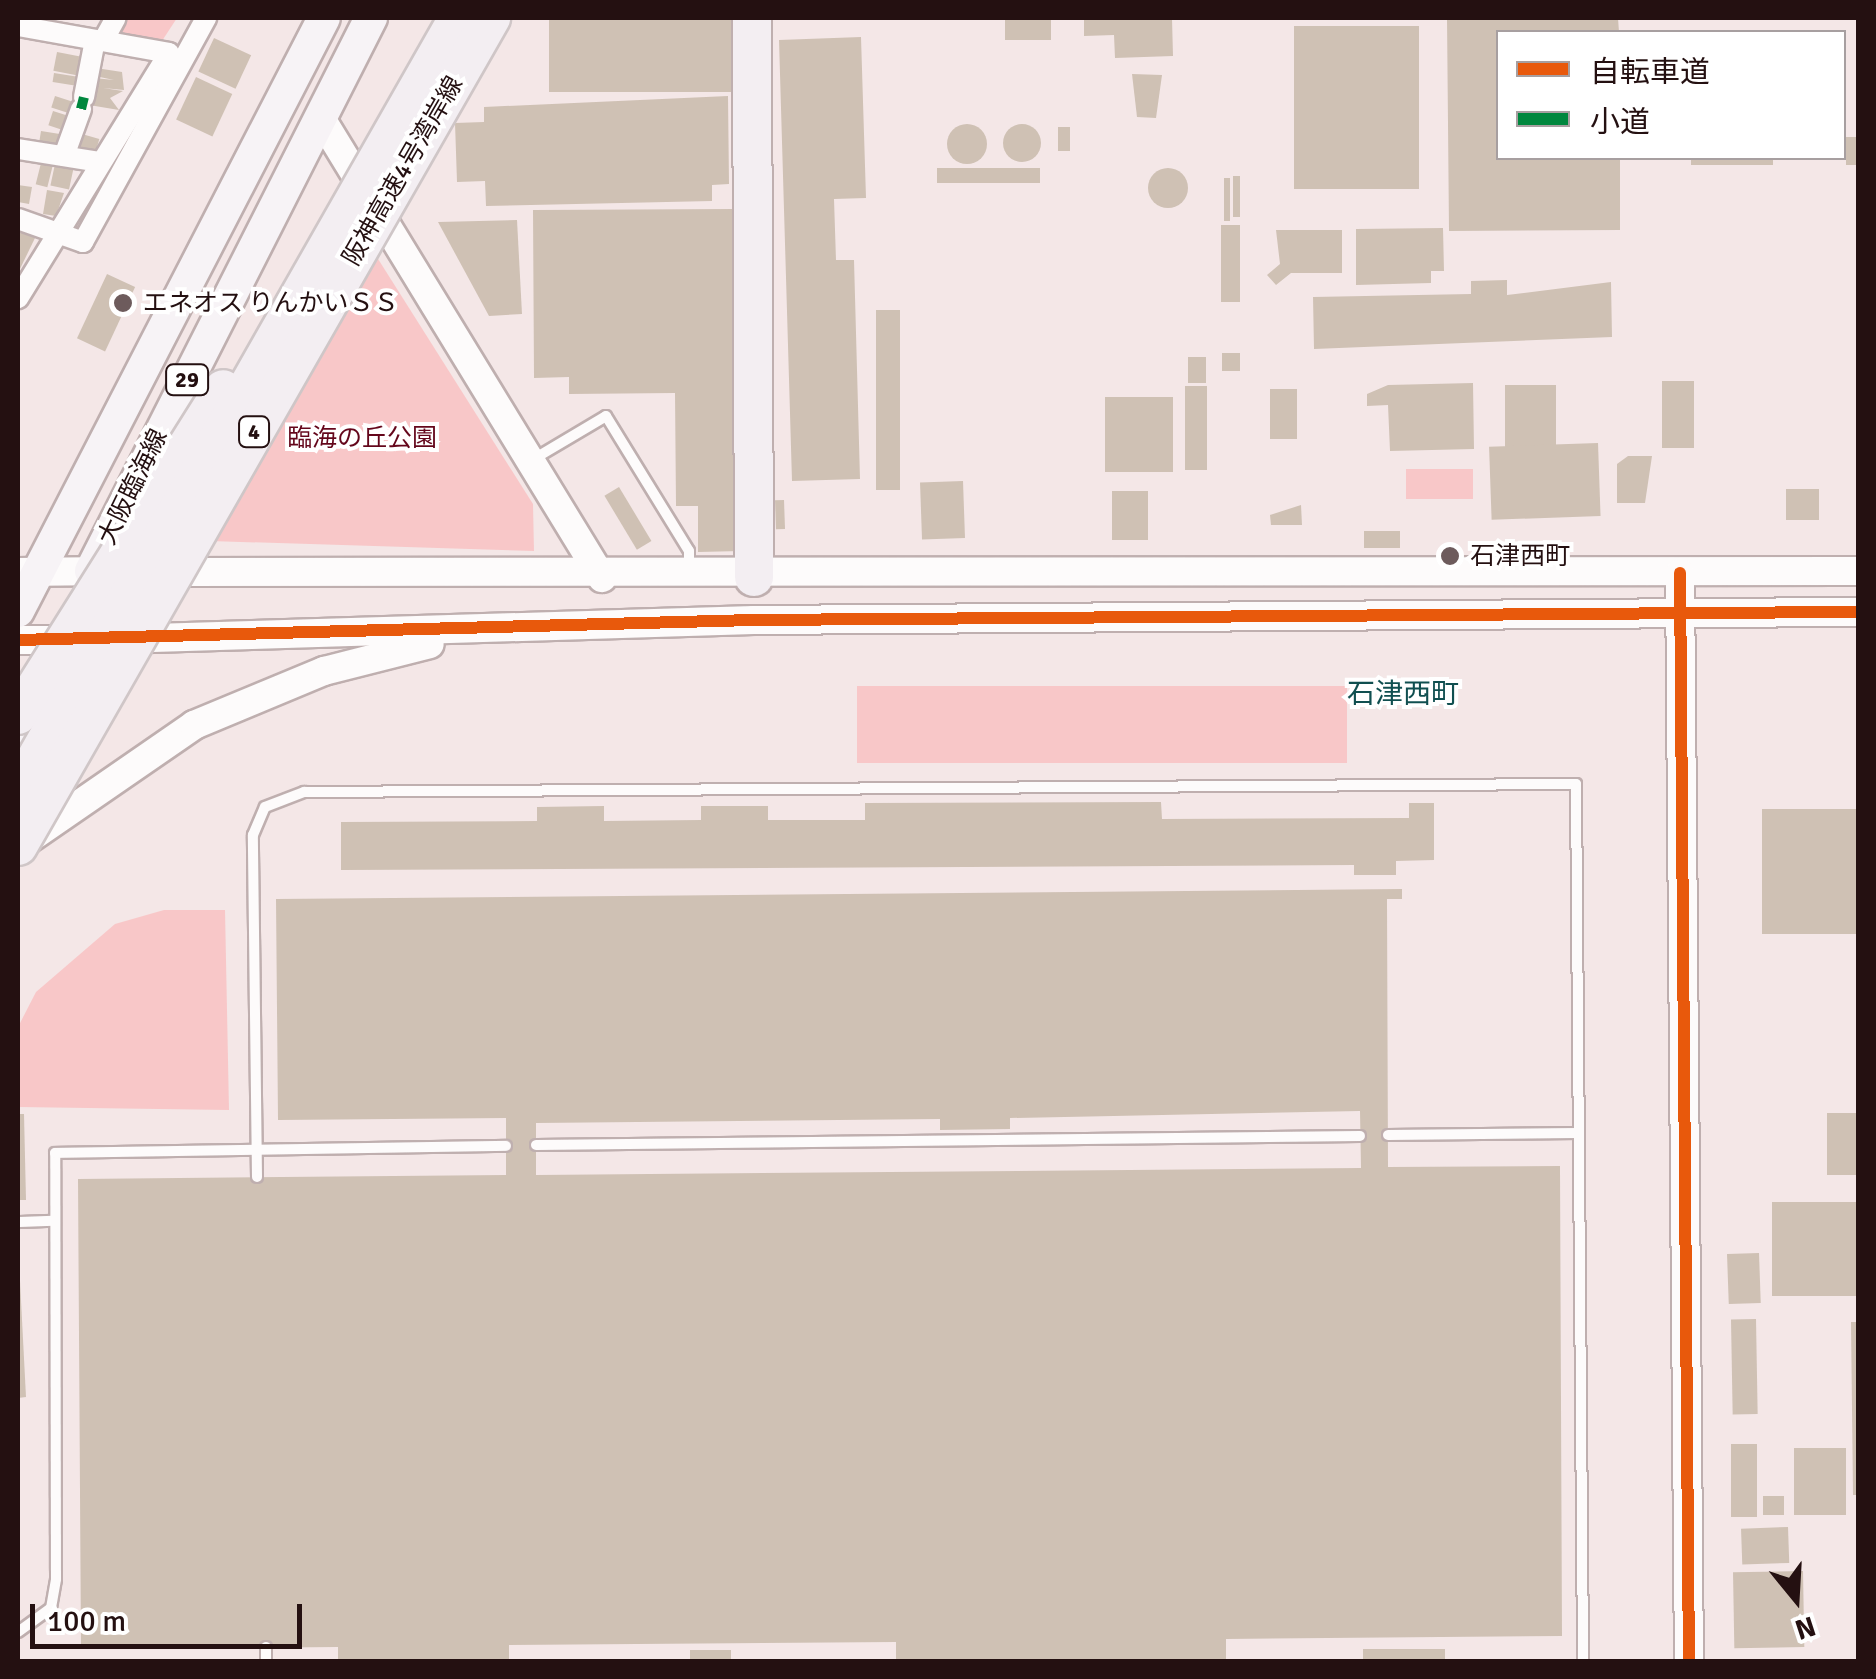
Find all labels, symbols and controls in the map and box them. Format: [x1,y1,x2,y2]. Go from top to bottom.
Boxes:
legend [1496,30,1846,160]
text: 自転車道 [1590,54,1710,91]
street label: 阪神高速4号湾岸線 [337,71,469,271]
text: 小道 [1590,104,1650,141]
place label: エネオス りんかいＳＳ [143,288,398,318]
marker: エネオス りんかいＳＳ [112,292,134,314]
road number: 29 [164,363,210,397]
road number: 4 [236,415,272,449]
park label: 臨海の丘公園 [287,423,437,453]
street label: 大阪臨海線 [92,424,174,550]
place label: 石津西町 [1470,541,1570,571]
marker: 石津西町 [1439,545,1461,567]
district label: 石津西町 [1347,677,1459,711]
north arrow [1746,1549,1846,1649]
scale bar [35,1584,308,1646]
text: 100 m [47,1603,126,1640]
text: N [1791,1608,1820,1647]

